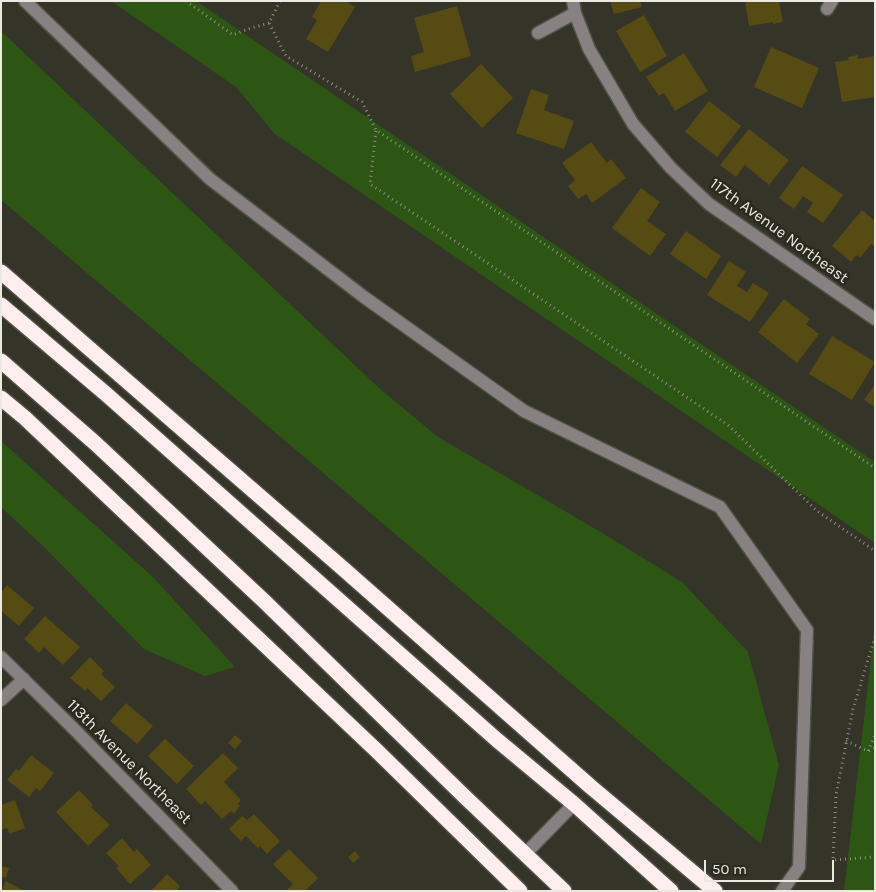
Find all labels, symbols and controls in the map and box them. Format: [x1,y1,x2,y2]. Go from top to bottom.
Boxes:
street label: 117th Avenue Northeast [706,174,852,288]
street label: 113th Avenue Northeast [63,696,195,828]
scale bar [706,850,836,882]
text: 50 m [712,860,747,878]

